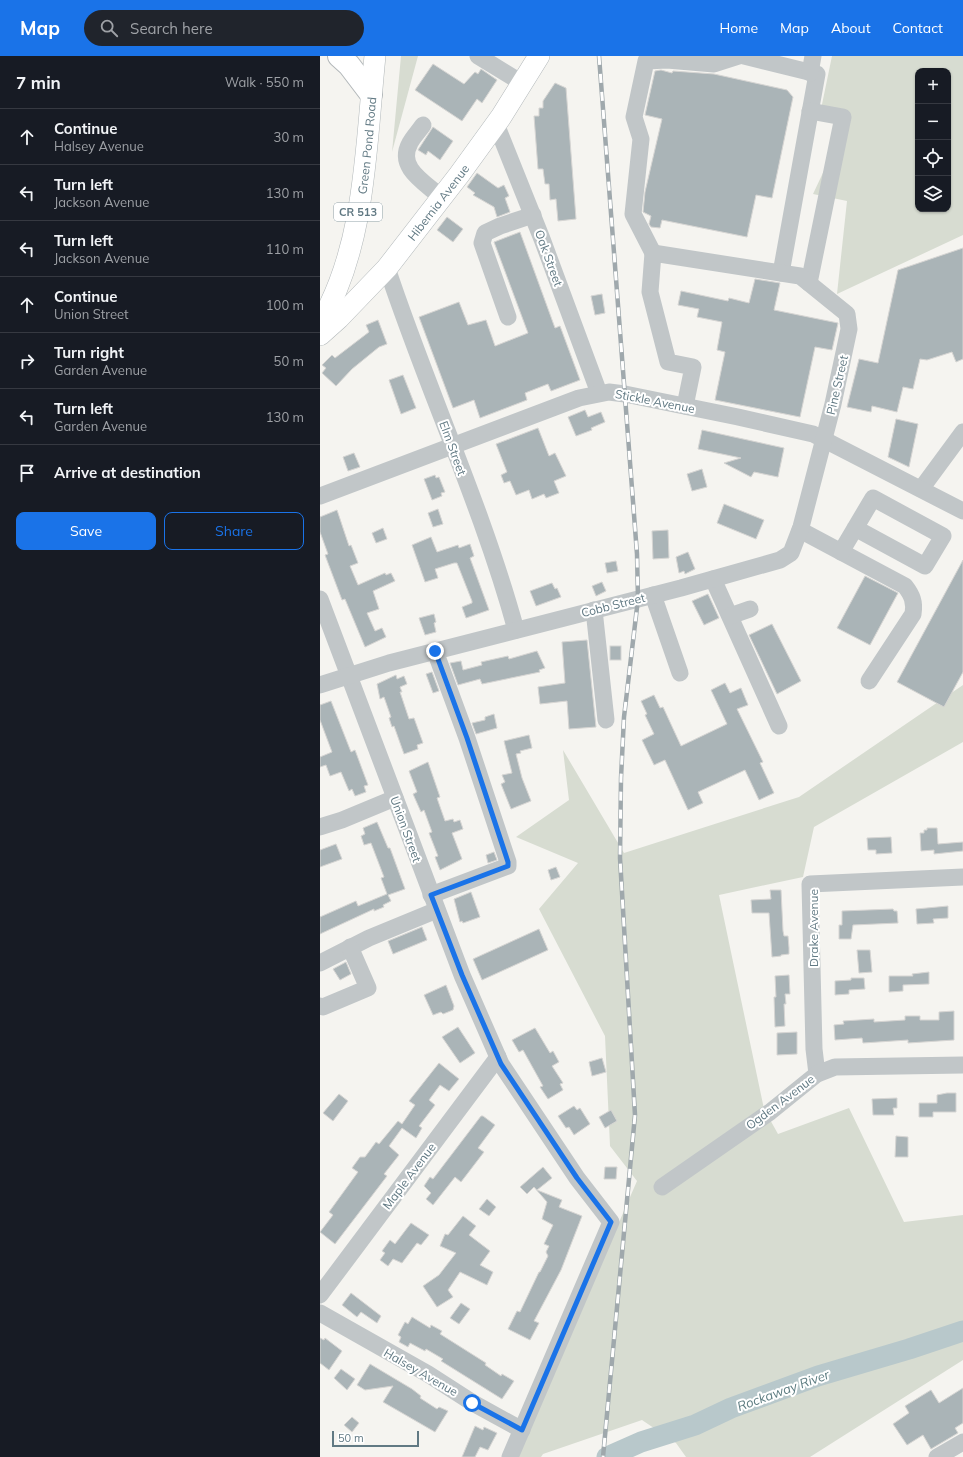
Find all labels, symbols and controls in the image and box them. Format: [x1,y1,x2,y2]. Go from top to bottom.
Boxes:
search box [84,10,364,46]
text: Map [20,16,60,40]
icon: search [98,17,120,39]
text: Search here [130,19,213,38]
text: Home [719,19,758,37]
text: Map [780,19,809,37]
text: About [831,19,871,37]
text: Contact [893,19,943,37]
map controls [915,68,951,212]
button: + [915,68,951,104]
text: 7 min [16,72,61,93]
text: Walk · 550 m [225,74,304,90]
street label: Green Pond Road [354,96,379,195]
button: − [915,104,951,140]
text: Continue [54,119,117,138]
icon: ahead [16,126,38,148]
text: 30 m [274,129,304,145]
text: Halsey Avenue [54,138,144,154]
button: locate [915,140,951,176]
street label: Hibernia Avenue [404,161,472,243]
text: Turn left [54,175,113,194]
button: layers [915,176,951,212]
icon: left [16,182,38,204]
text: 130 m [266,185,304,201]
text: Jackson Avenue [54,194,149,210]
road number: CR 513 [334,203,382,221]
street label: Oak Street [532,228,566,288]
text: Turn left [54,231,113,250]
icon: left [16,238,38,260]
text: 110 m [266,241,304,257]
text: Jackson Avenue [54,250,149,266]
text: Continue [54,287,117,306]
icon: ahead [16,294,38,316]
text: 100 m [266,297,304,313]
text: Union Street [54,306,129,322]
text: Turn right [54,343,124,362]
icon: right [16,350,38,372]
text: 50 m [274,353,304,369]
street label: Pine Street [823,354,851,416]
text: Garden Avenue [54,362,147,378]
street label: Stickle Avenue [614,386,696,416]
text: Turn left [54,399,113,418]
icon: left [16,406,38,428]
text: 130 m [266,409,304,425]
text: Garden Avenue [54,418,147,434]
street label: Elm Street [436,419,470,477]
icon: arrive [16,462,38,484]
text: Arrive at destination [54,463,201,482]
button: Save [16,512,156,550]
button: Share [164,512,304,550]
street label: Cobb Street [579,590,647,620]
route end [426,642,444,660]
street label: Union Street [387,794,425,864]
street label: Drake Avenue [806,889,821,967]
street label: Ogden Avenue [743,1071,817,1133]
street label: Maple Avenue [379,1140,439,1212]
street label: Halsey Avenue [381,1345,461,1399]
water label: Rockaway River [735,1365,832,1414]
route start [463,1394,481,1412]
scale bar [332,1429,419,1448]
text: 50 m [338,1431,364,1445]

